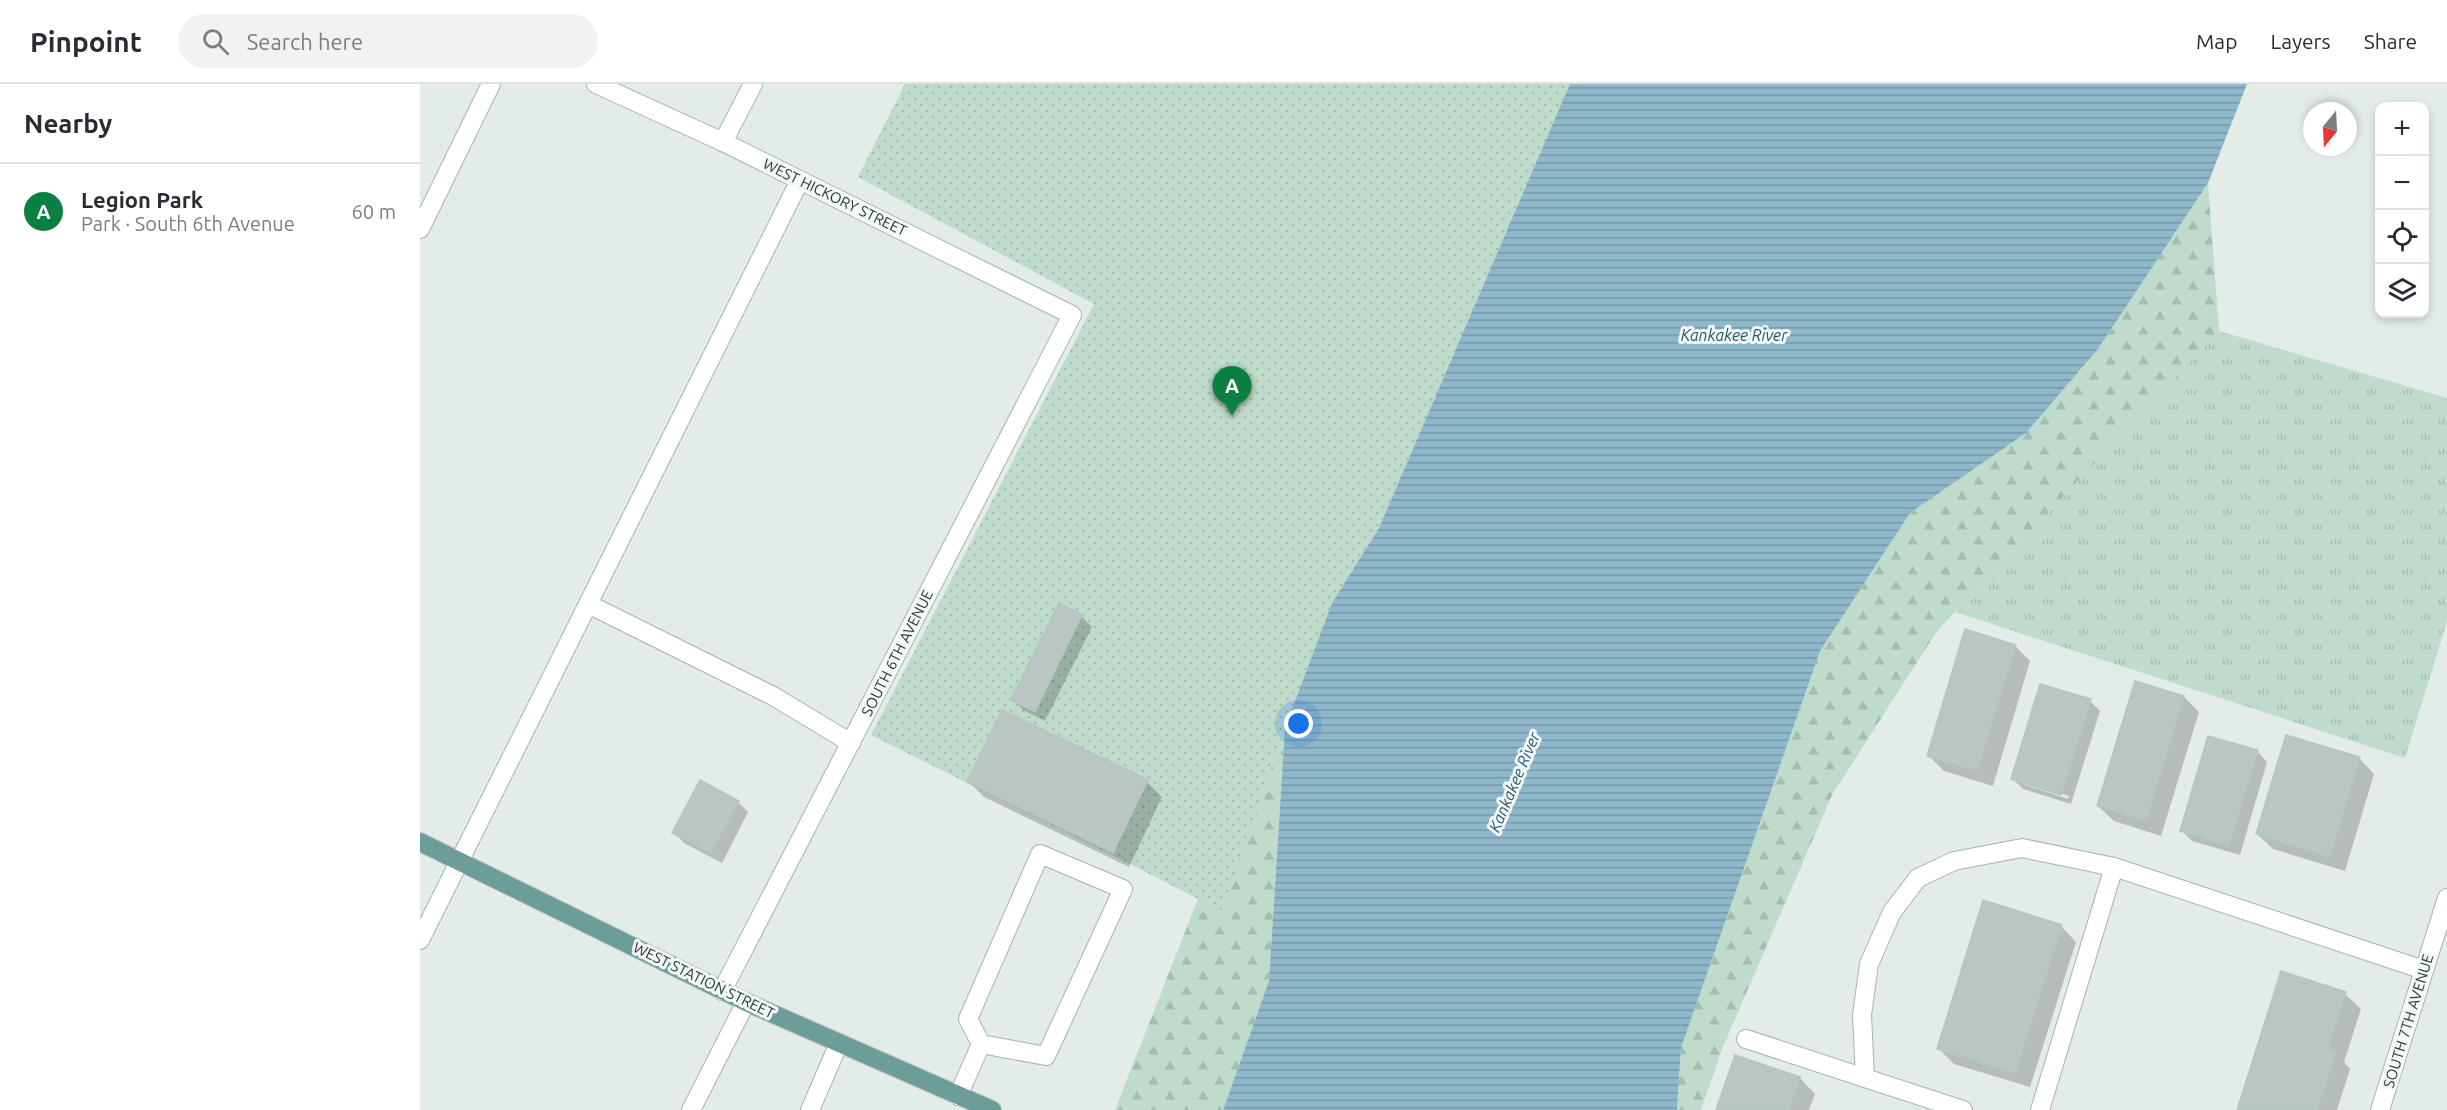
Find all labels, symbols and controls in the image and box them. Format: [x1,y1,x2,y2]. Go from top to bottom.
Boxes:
search box [178,14,598,68]
icon: search [199,25,232,58]
text: Pinpoint [30,26,142,57]
text: Search here [247,29,363,54]
text: Map [2196,29,2237,53]
text: Layers [2270,29,2331,53]
text: Share [2364,29,2417,53]
north arrow [2303,102,2357,156]
map controls [2375,102,2429,318]
button: + [2375,102,2429,156]
text: Nearby [24,109,112,138]
street label: WEST HICKORY STREET [760,155,910,240]
button: − [2375,156,2429,210]
text: Legion Park [81,187,203,212]
text: A [36,200,51,223]
text: 60 m [352,200,396,223]
button: locate [2375,210,2429,264]
text: Park · South 6th Avenue [81,212,295,235]
button: layers [2375,264,2429,318]
water label: Kankakee River [1681,326,1788,344]
pin: A [1212,366,1252,416]
street label: SOUTH 6TH AVENUE [858,587,936,719]
your location [1284,709,1313,738]
water label: Kankakee River [1485,729,1543,835]
street label: WEST STATION STREET [631,938,778,1022]
street label: SOUTH 7TH AVENUE [2380,952,2436,1090]

